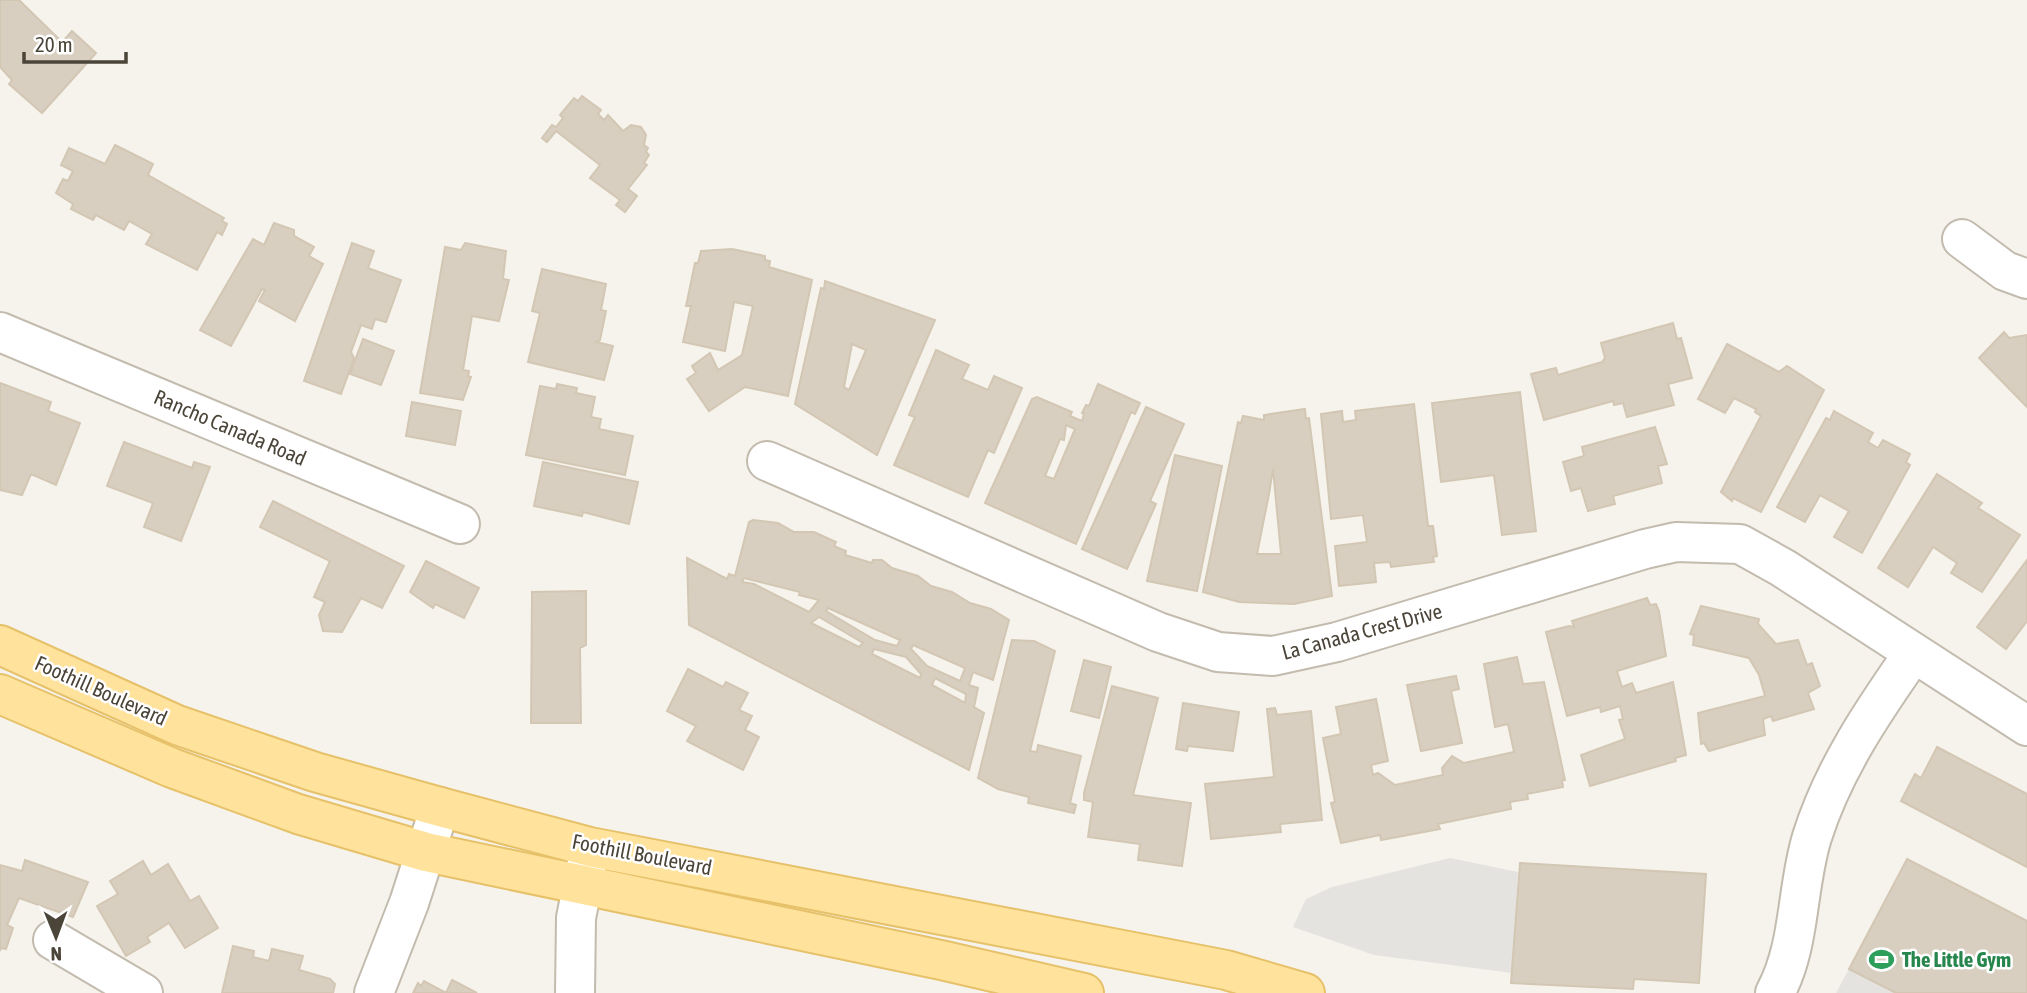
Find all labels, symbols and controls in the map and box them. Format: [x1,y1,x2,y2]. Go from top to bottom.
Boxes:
scale bar [24,21,126,65]
text: 20 m [35,32,73,56]
street label: Rancho Canada Road [151,384,310,470]
street label: La Canada Crest Drive [1279,598,1444,664]
street label: Foothill Boulevard [32,650,171,730]
street label: Foothill Boulevard [570,829,714,879]
north arrow [21,902,91,972]
text: N [50,943,62,965]
sports icon: The Little Gym [1868,946,1896,974]
place label: The Little Gym [1902,947,2011,971]

